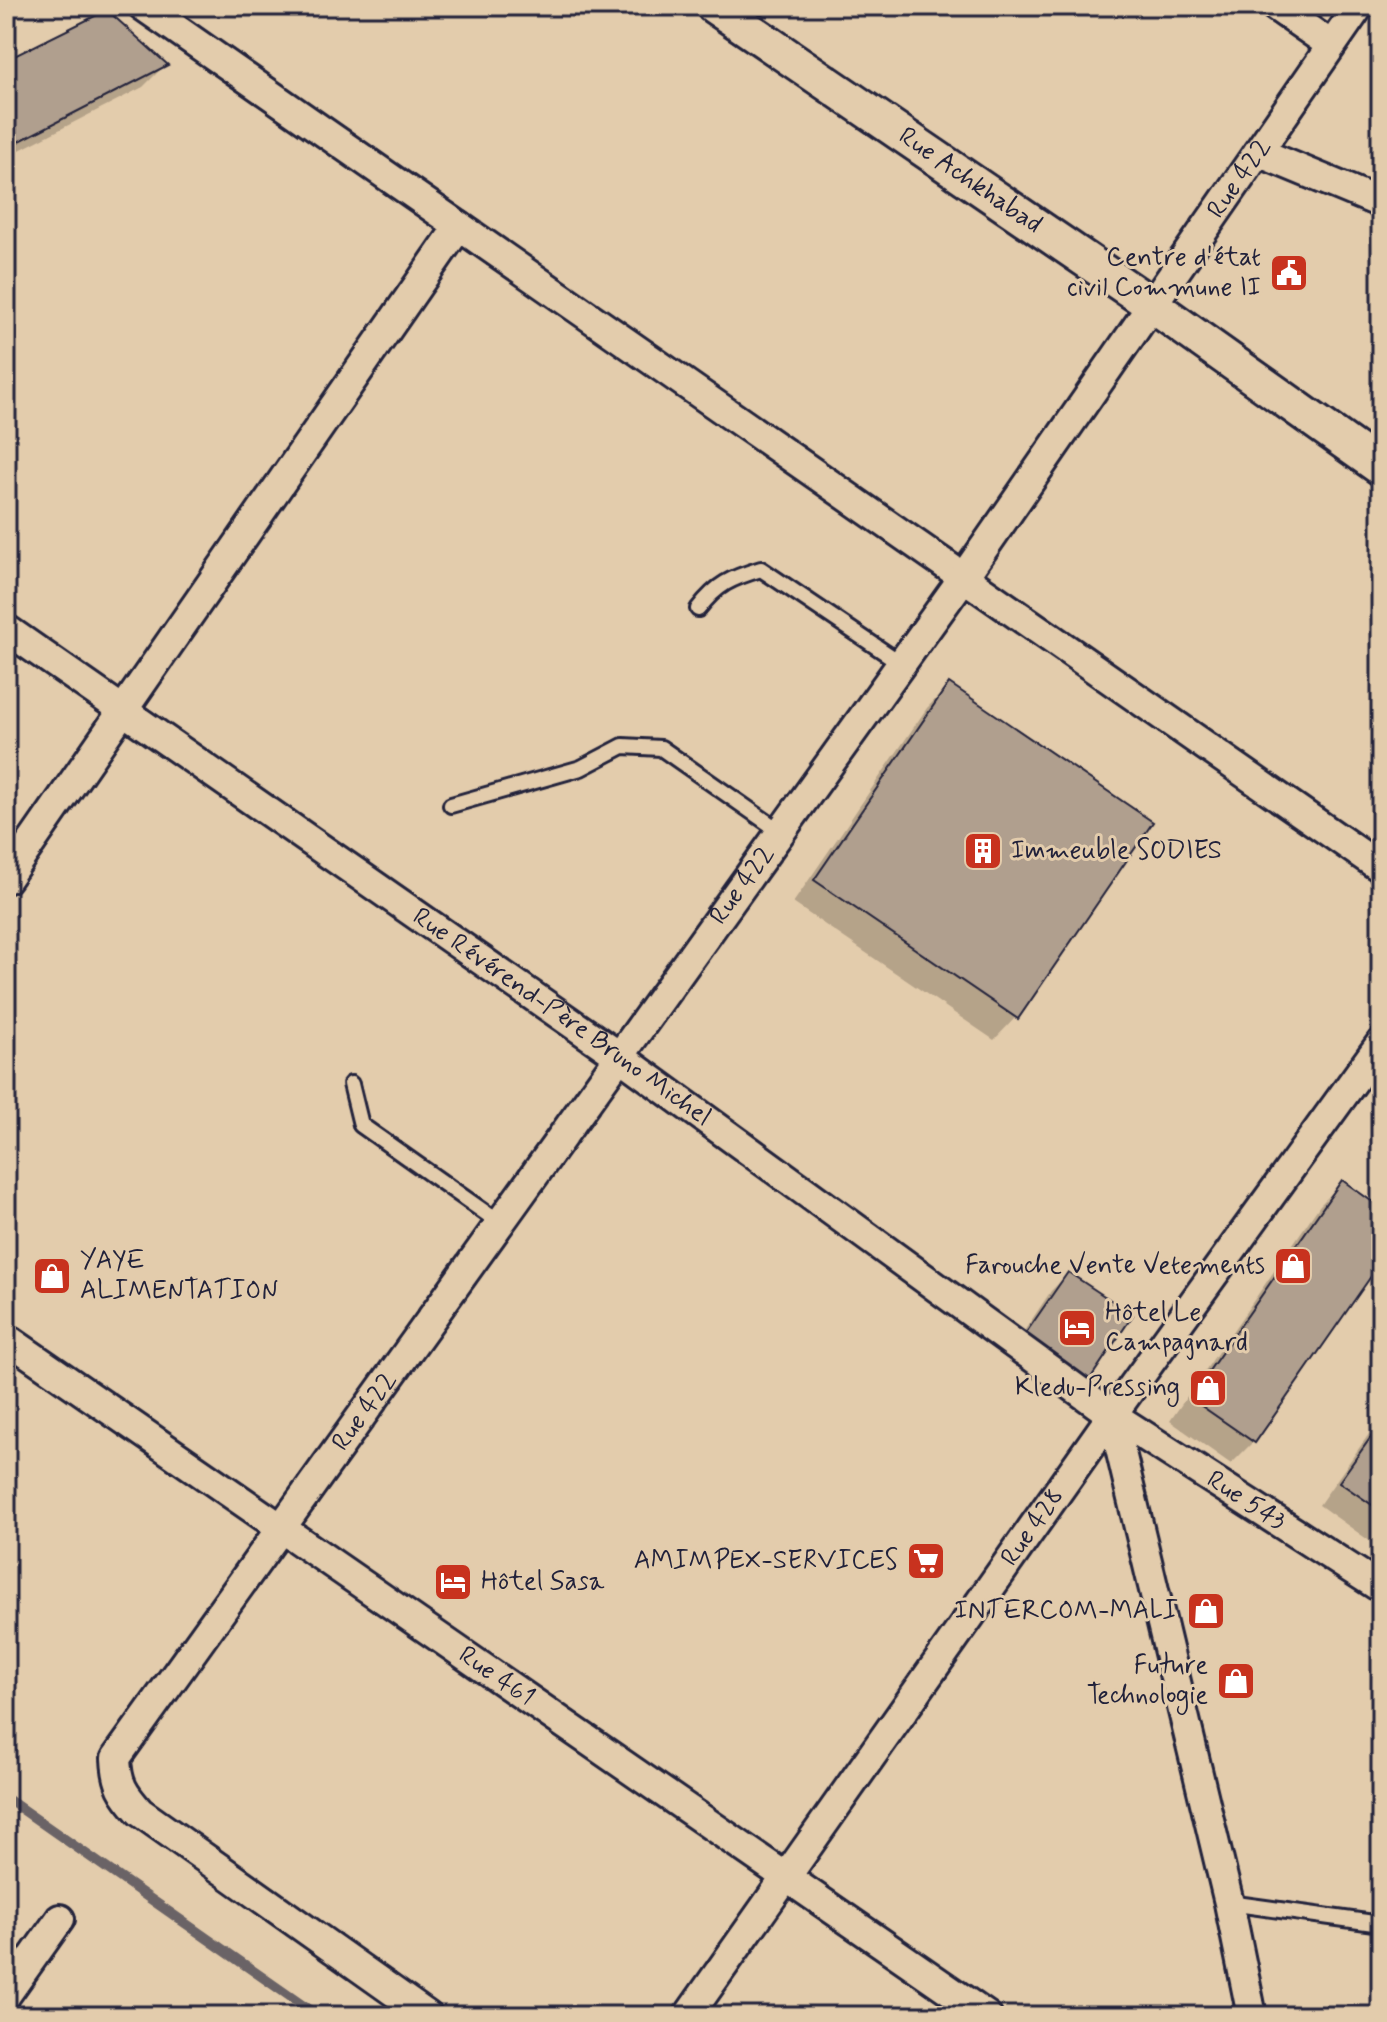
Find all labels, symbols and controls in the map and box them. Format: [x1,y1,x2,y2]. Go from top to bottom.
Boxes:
street label: Rue Achkhabad [892,120,1049,242]
street label: Rue 422 [1200,132,1279,225]
place label: Centre d'état civil Commune II [1067,241,1261,305]
public building icon: Centre d'état civil Commune II [1268,252,1310,294]
building icon: Immeuble SODIES [962,830,1004,872]
place label: Immeuble SODIES [1011,834,1222,868]
street label: Rue 422 [702,839,782,932]
street label: Rue Révérend-Père Bruno Michel [406,900,718,1135]
place label: YAYE ALIMENTATION [80,1244,278,1308]
shop icon: Farouche Vente Vetements [1272,1245,1314,1287]
place label: Farouche Vente Vetements [965,1249,1265,1283]
shop icon: YAYE ALIMENTATION [31,1255,73,1297]
place label: Hôtel Le Campagnard [1105,1296,1248,1360]
hotel icon: Hôtel Le Campagnard [1056,1307,1098,1349]
street label: Rue 422 [325,1365,405,1458]
shop icon: Kledu-Pressing [1187,1367,1229,1409]
place label: Kledu-Pressing [1015,1371,1180,1407]
street label: Rue 543 [1200,1463,1292,1539]
street label: Rue 428 [993,1481,1072,1573]
supermarket icon: AMIMPEX-SERVICES [905,1540,947,1582]
place label: AMIMPEX-SERVICES [634,1544,898,1578]
hotel icon: Hôtel Sasa [432,1561,474,1603]
place label: Hôtel Sasa [481,1565,605,1599]
shop icon: INTERCOM-MALI [1185,1590,1227,1632]
place label: INTERCOM-MALI [954,1594,1178,1628]
street label: Rue 461 [452,1639,541,1715]
place label: Future Technologie [1087,1649,1208,1715]
shop icon: Future Technologie [1215,1660,1257,1702]

